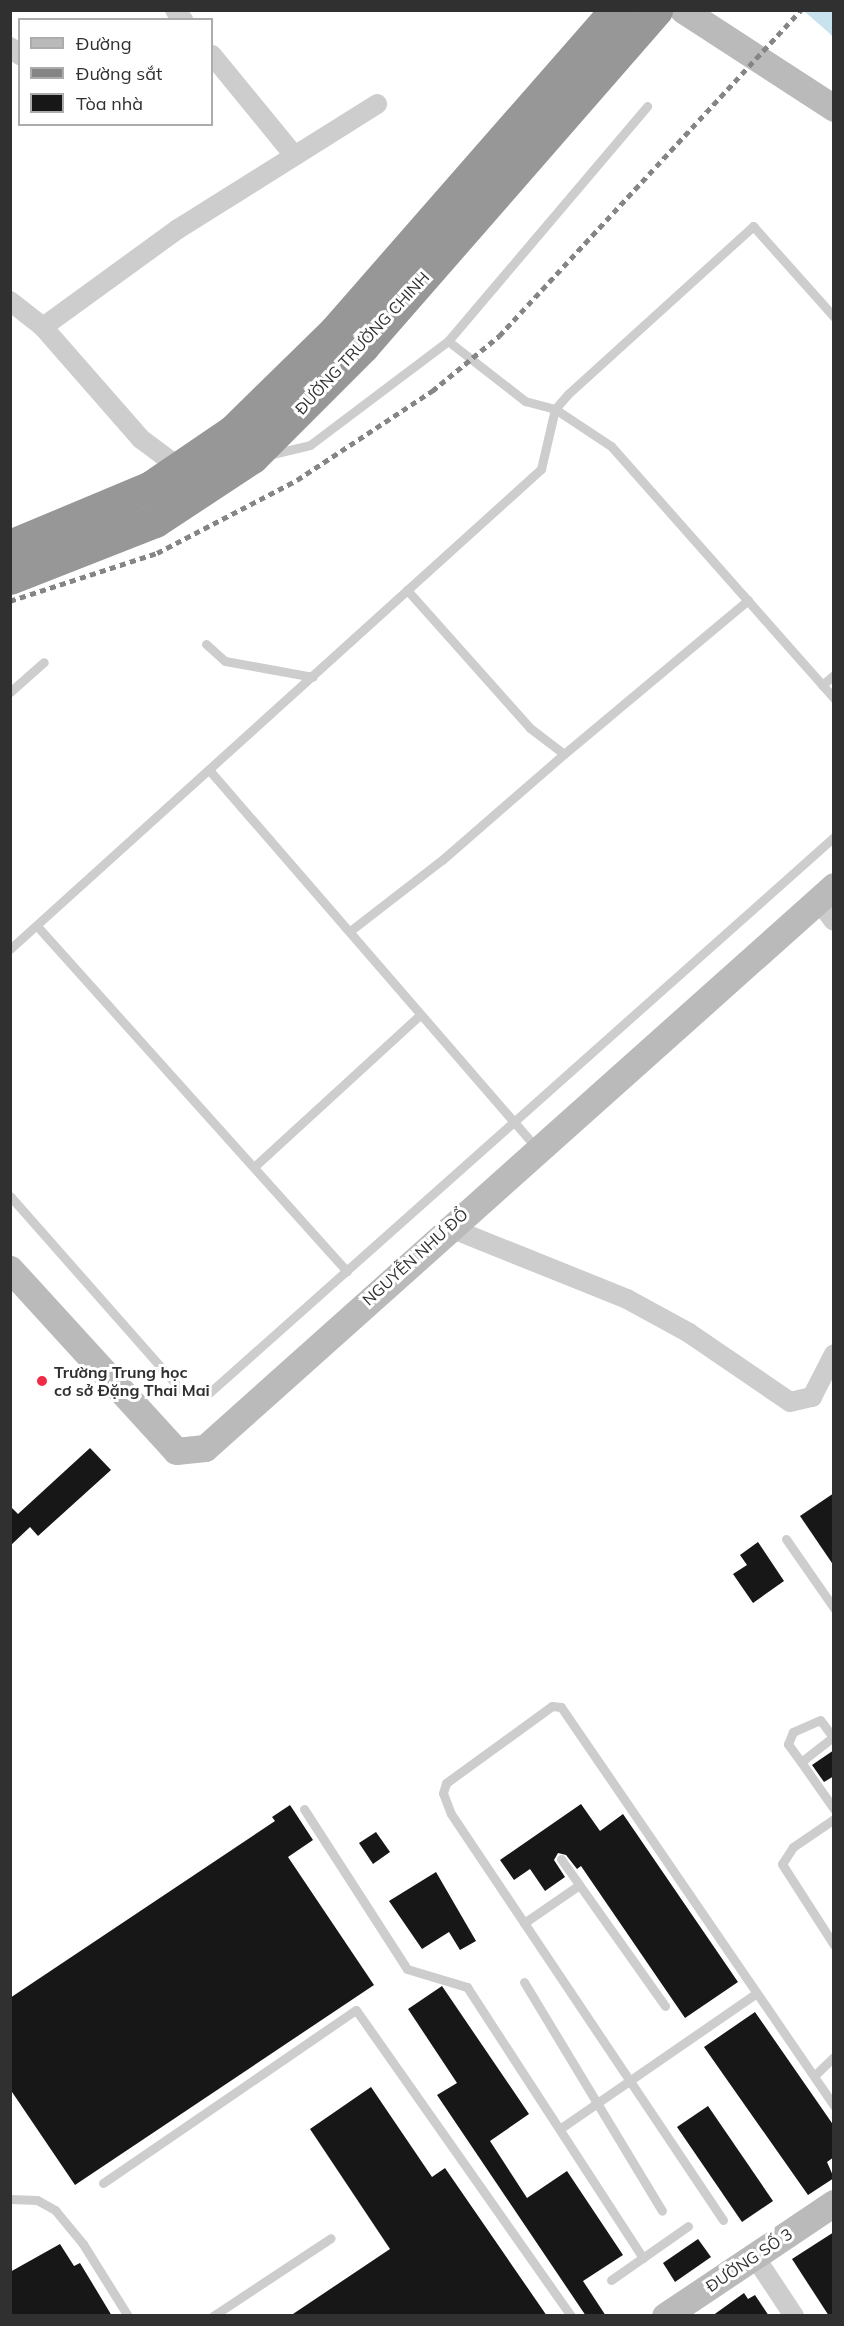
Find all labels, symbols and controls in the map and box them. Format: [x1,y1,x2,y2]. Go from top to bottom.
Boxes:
legend [18,18,213,126]
text: Đường [76,32,132,55]
text: Đường sắt [76,62,162,85]
text: Tòa nhà [76,92,143,115]
street label: ĐƯỜNG TRƯỜNG CHINH [291,268,433,418]
street label: NGUYỄN NHƯ ĐỔ [358,1205,472,1309]
place label: Trường Trung học cơ sở Đặng Thai Mai [54,1362,210,1400]
marker: Trường Trung học cơ sở Đặng Thai Mai [35,1374,49,1388]
street label: ĐƯỜNG SỐ 3 [702,2224,796,2296]

